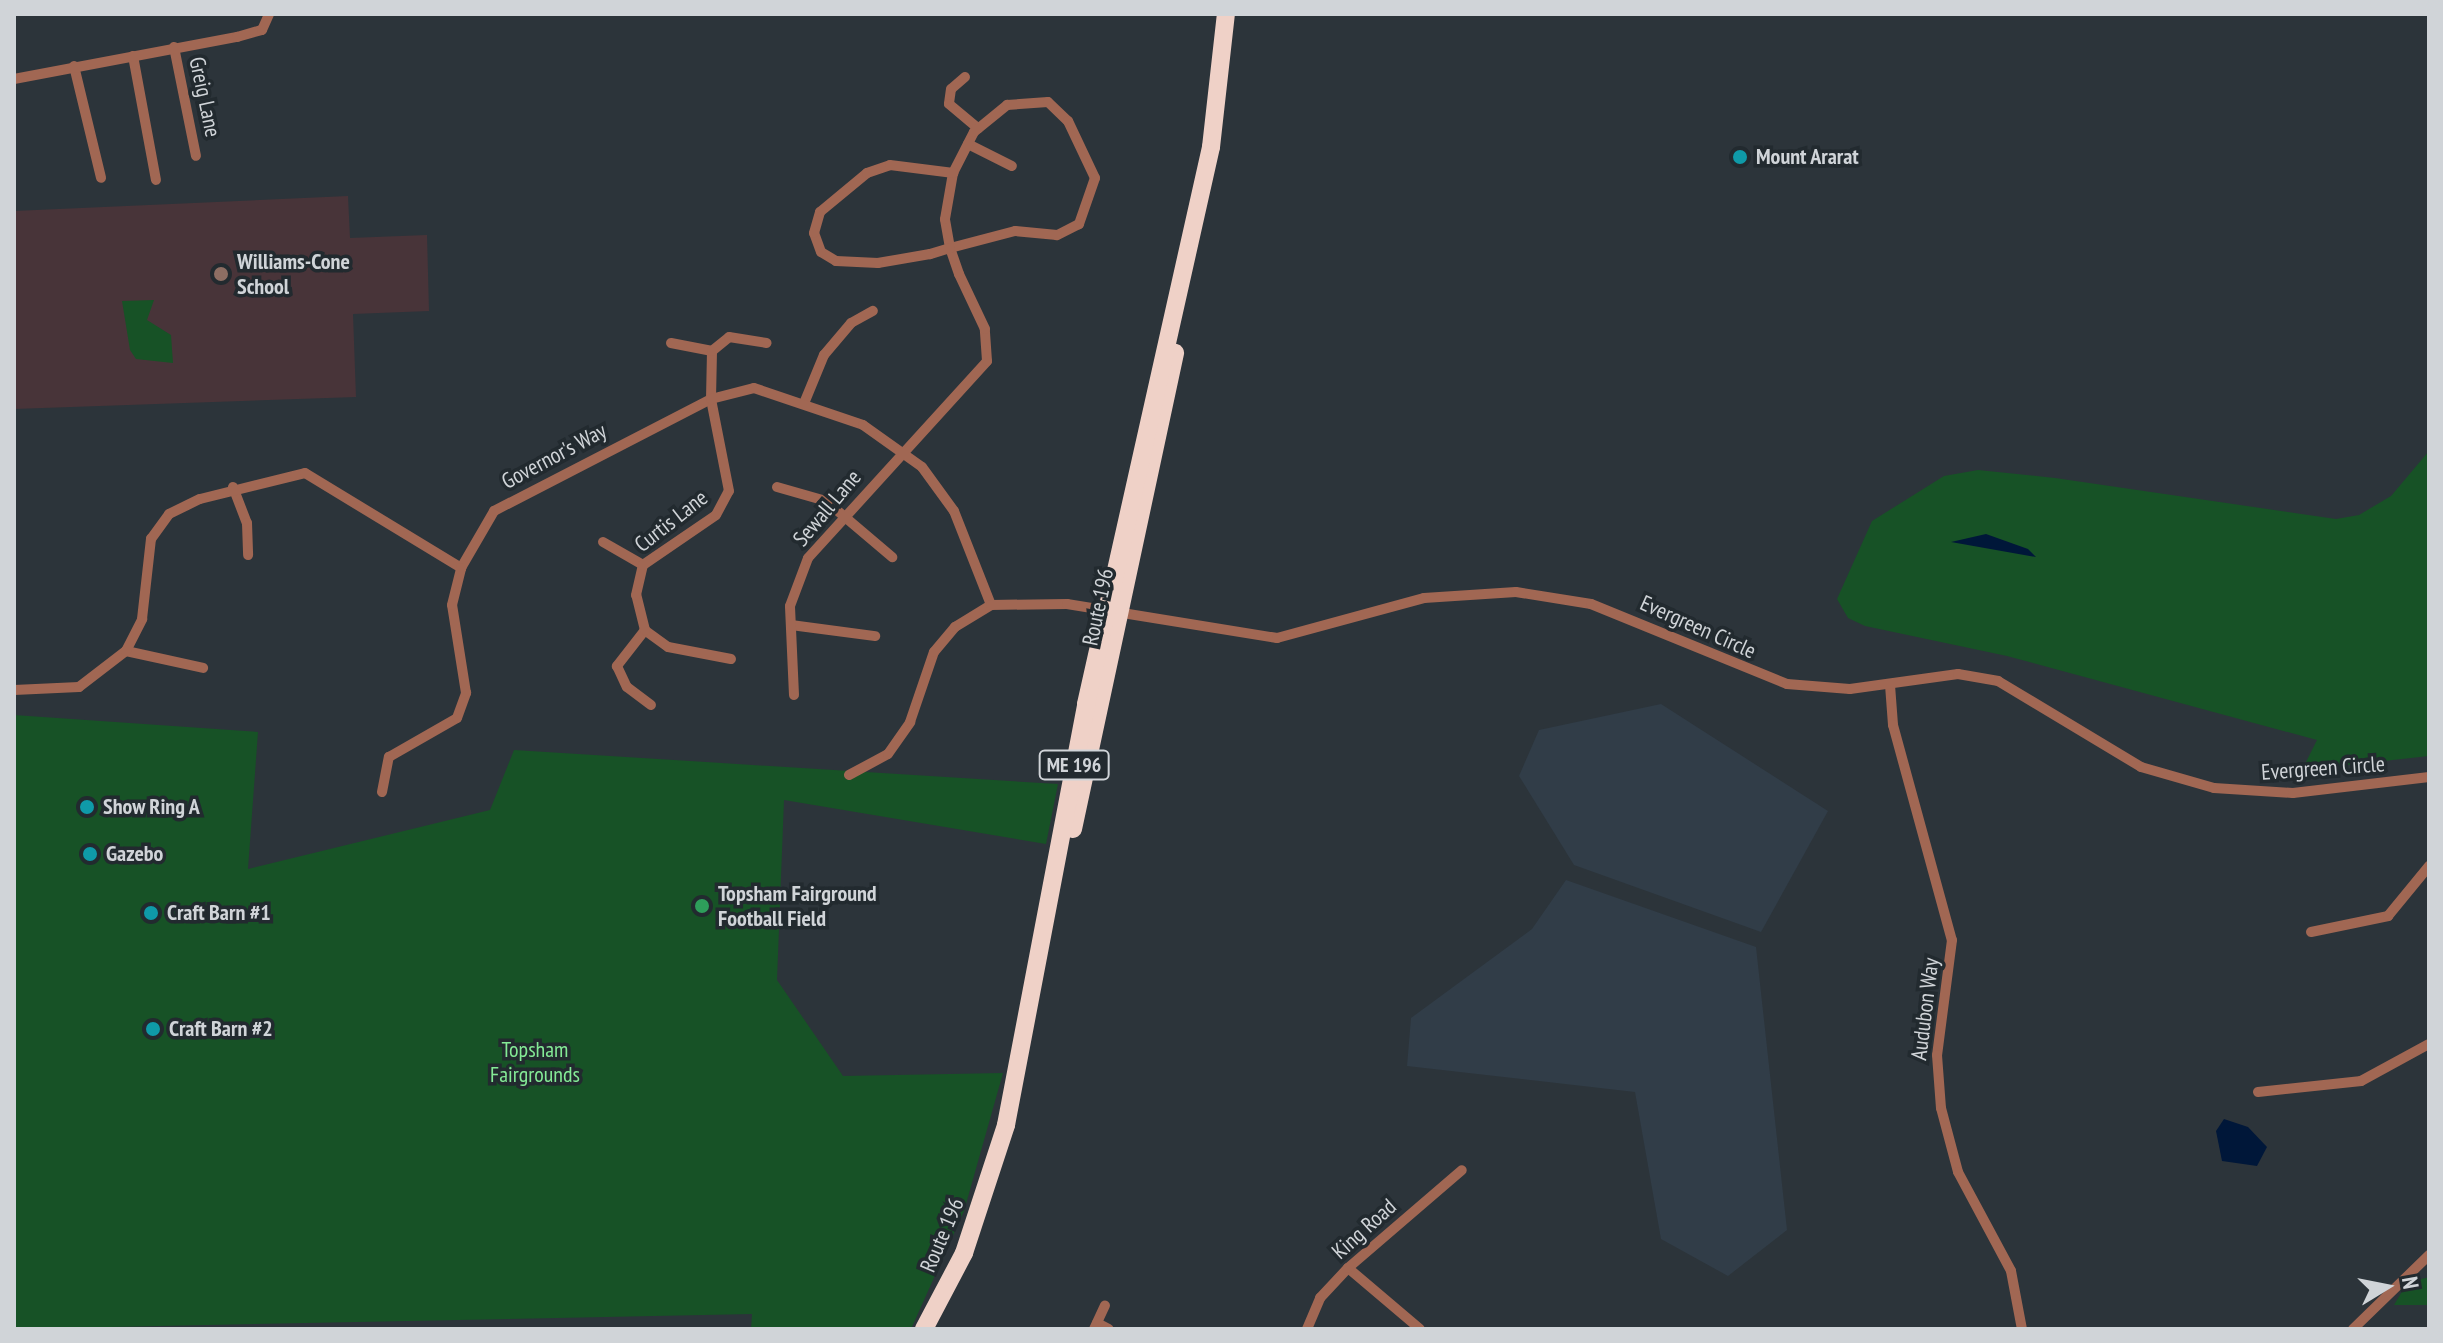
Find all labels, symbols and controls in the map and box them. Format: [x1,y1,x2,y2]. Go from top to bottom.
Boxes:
street label: Greig Lane [184,55,226,139]
place label: Mount Ararat [1756,144,1859,170]
marker: Mount Ararat [1731,148,1749,166]
place label: Williams-Cone School [237,248,350,300]
marker: Williams-Cone School [212,265,230,283]
street label: Governor's Way [497,417,611,495]
street label: Sewall Lane [788,465,866,551]
street label: Curtis Lane [629,484,713,558]
street label: Route 196 [1077,566,1119,648]
street label: Evergreen Circle [1636,590,1760,664]
road number: ME 196 [1038,749,1110,781]
street label: Evergreen Circle [2260,751,2386,785]
place label: Show Ring A [103,794,201,820]
marker: Show Ring A [78,798,96,816]
place label: Gazebo [106,841,163,867]
marker: Gazebo [81,845,99,863]
place label: Topsham Fairground Football Field [718,880,877,932]
marker: Topsham Fairground Football Field [693,897,711,915]
place label: Craft Barn #1 [167,900,271,926]
marker: Craft Barn #1 [142,904,160,922]
street label: Audubon Way [1906,956,1944,1062]
place label: Craft Barn #2 [169,1016,273,1042]
marker: Craft Barn #2 [144,1020,162,1038]
park label: Topsham Fairgrounds [490,1036,580,1088]
street label: King Road [1327,1193,1401,1265]
street label: Route 196 [915,1194,969,1276]
north arrow [2347,1247,2427,1327]
text: N [2396,1275,2425,1291]

